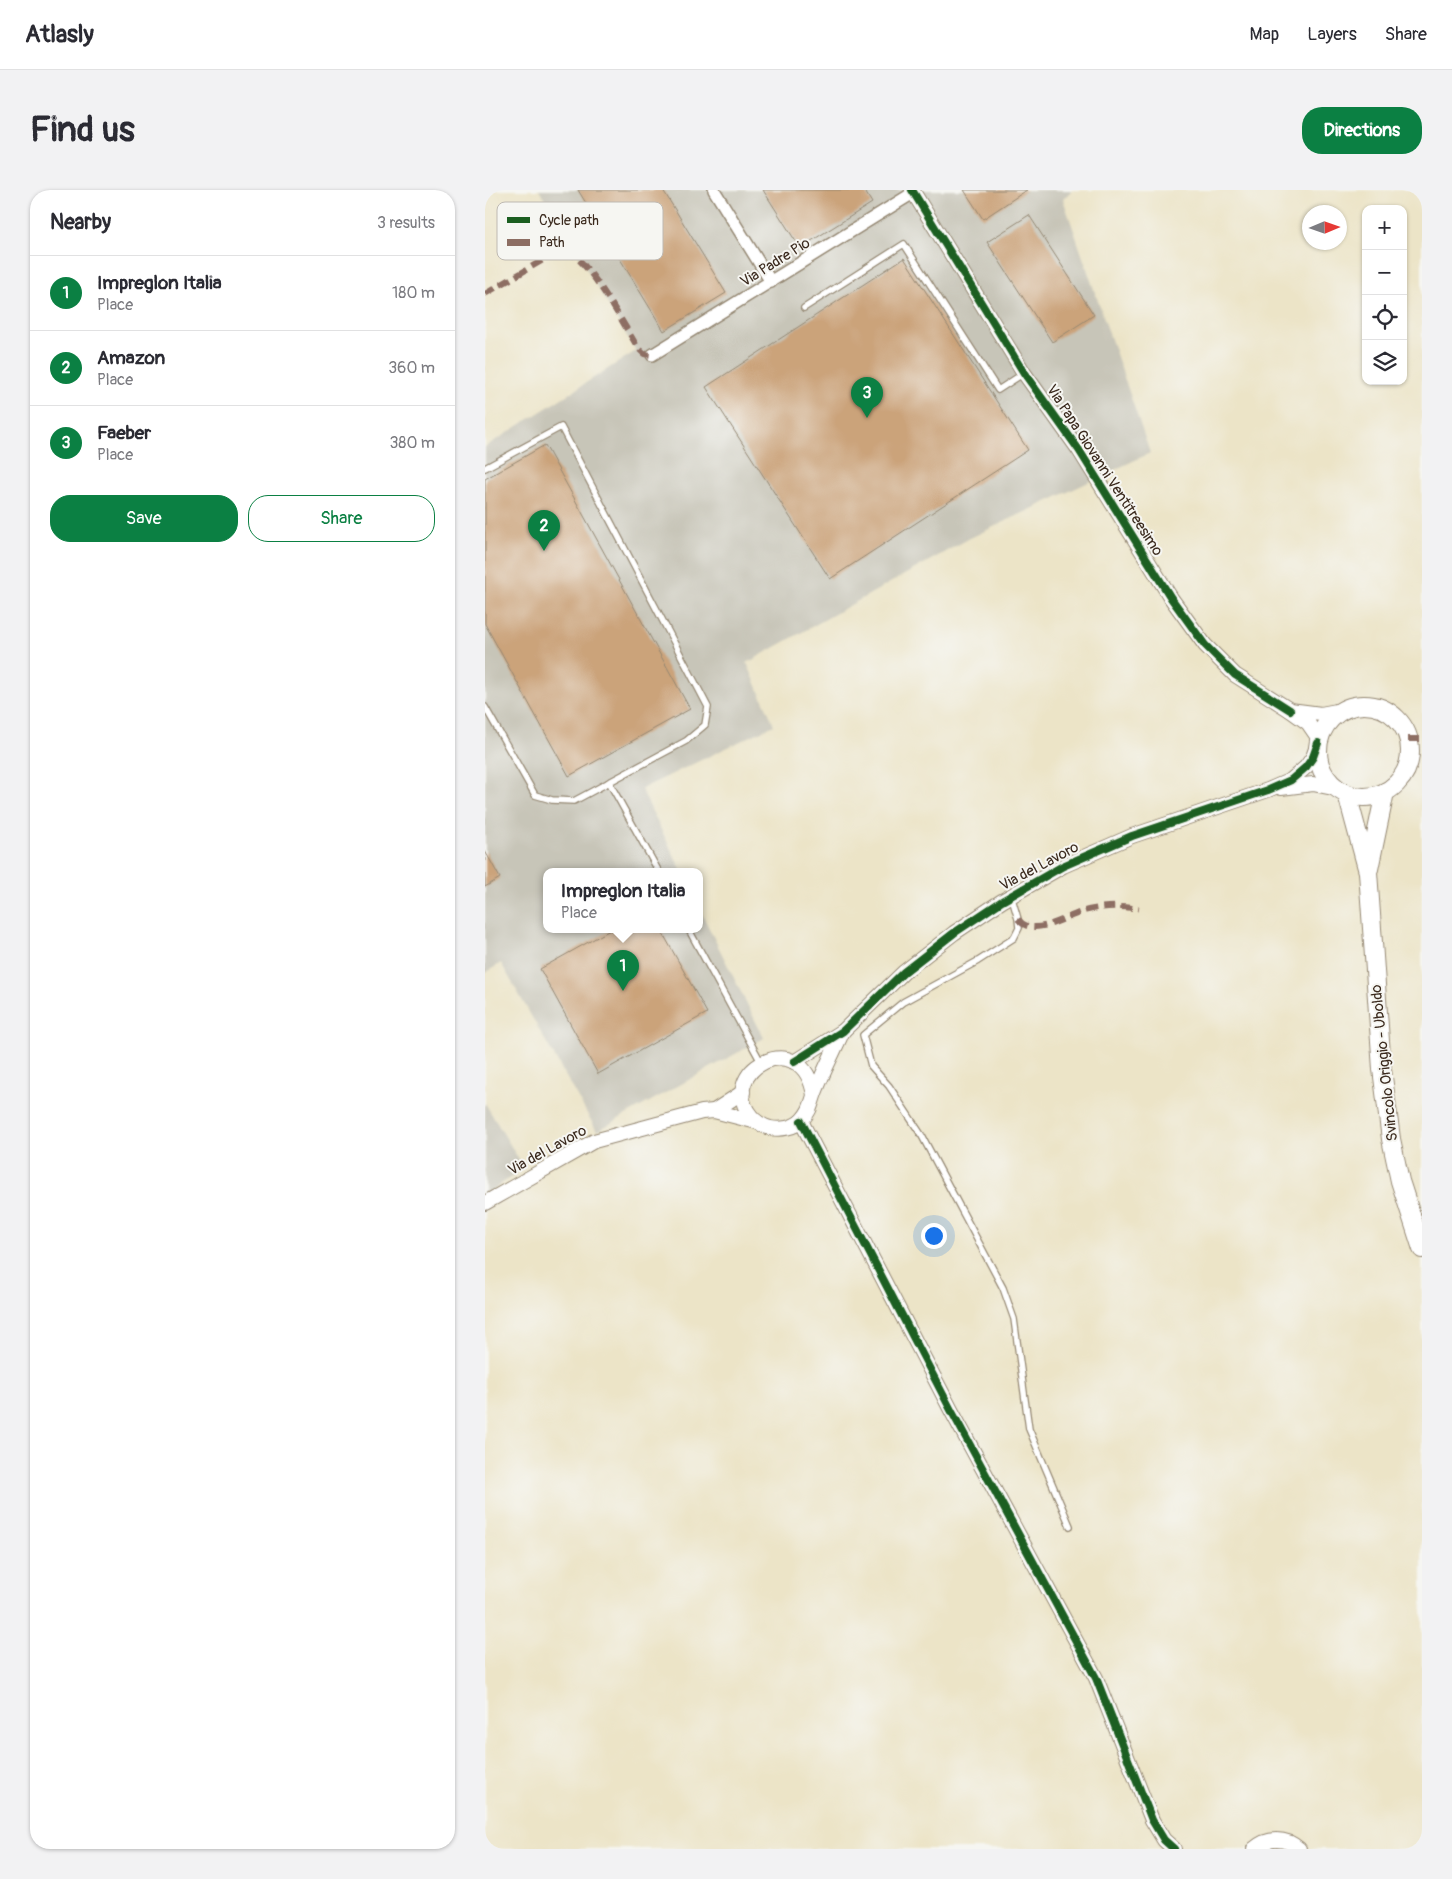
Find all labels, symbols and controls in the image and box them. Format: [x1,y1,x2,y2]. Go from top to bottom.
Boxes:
text: Atlasly [25,20,94,49]
text: Map [1250,23,1279,46]
text: Layers [1307,23,1357,46]
text: Share [1385,23,1427,46]
button: Directions [1302,107,1422,154]
text: Find us [30,108,135,152]
legend [497,202,663,260]
north arrow [1302,205,1347,250]
map controls [1362,205,1407,385]
button: + [1362,205,1407,250]
text: Nearby [50,209,111,236]
text: Cycle path [539,212,599,229]
text: 3 results [377,213,435,233]
text: Path [539,234,564,251]
street label: Via Padre Pio [737,234,814,291]
button: − [1362,250,1407,295]
text: Impreglon Italia [97,271,222,295]
text: 1 [63,283,69,303]
text: 180 m [392,283,435,303]
text: Place [97,295,133,315]
button: locate [1362,295,1407,340]
button: layers [1362,340,1407,385]
text: Amazon [97,346,165,370]
text: 2 [62,358,70,378]
text: 360 m [388,358,435,378]
text: Place [97,370,133,390]
pin: 3 [851,377,883,418]
street label: Via Papa Giovanni Ventitreesimo [1042,381,1167,559]
text: Faeber [97,421,151,445]
text: 3 [62,433,70,453]
text: 380 m [389,433,435,453]
text: Place [97,445,133,465]
button: Save [50,495,238,542]
button: Share [248,495,435,542]
pin: 2 [528,510,560,551]
street label: Via del Lavoro [996,838,1082,895]
popup [543,868,703,933]
text: Impreglon Italia [561,879,685,903]
text: Place [561,903,597,923]
pin: 1 [607,950,639,991]
street label: Svincolo Origgio - Uboldo [1367,984,1402,1142]
street label: Via del Lavoro [505,1121,590,1180]
your location [921,1223,947,1249]

